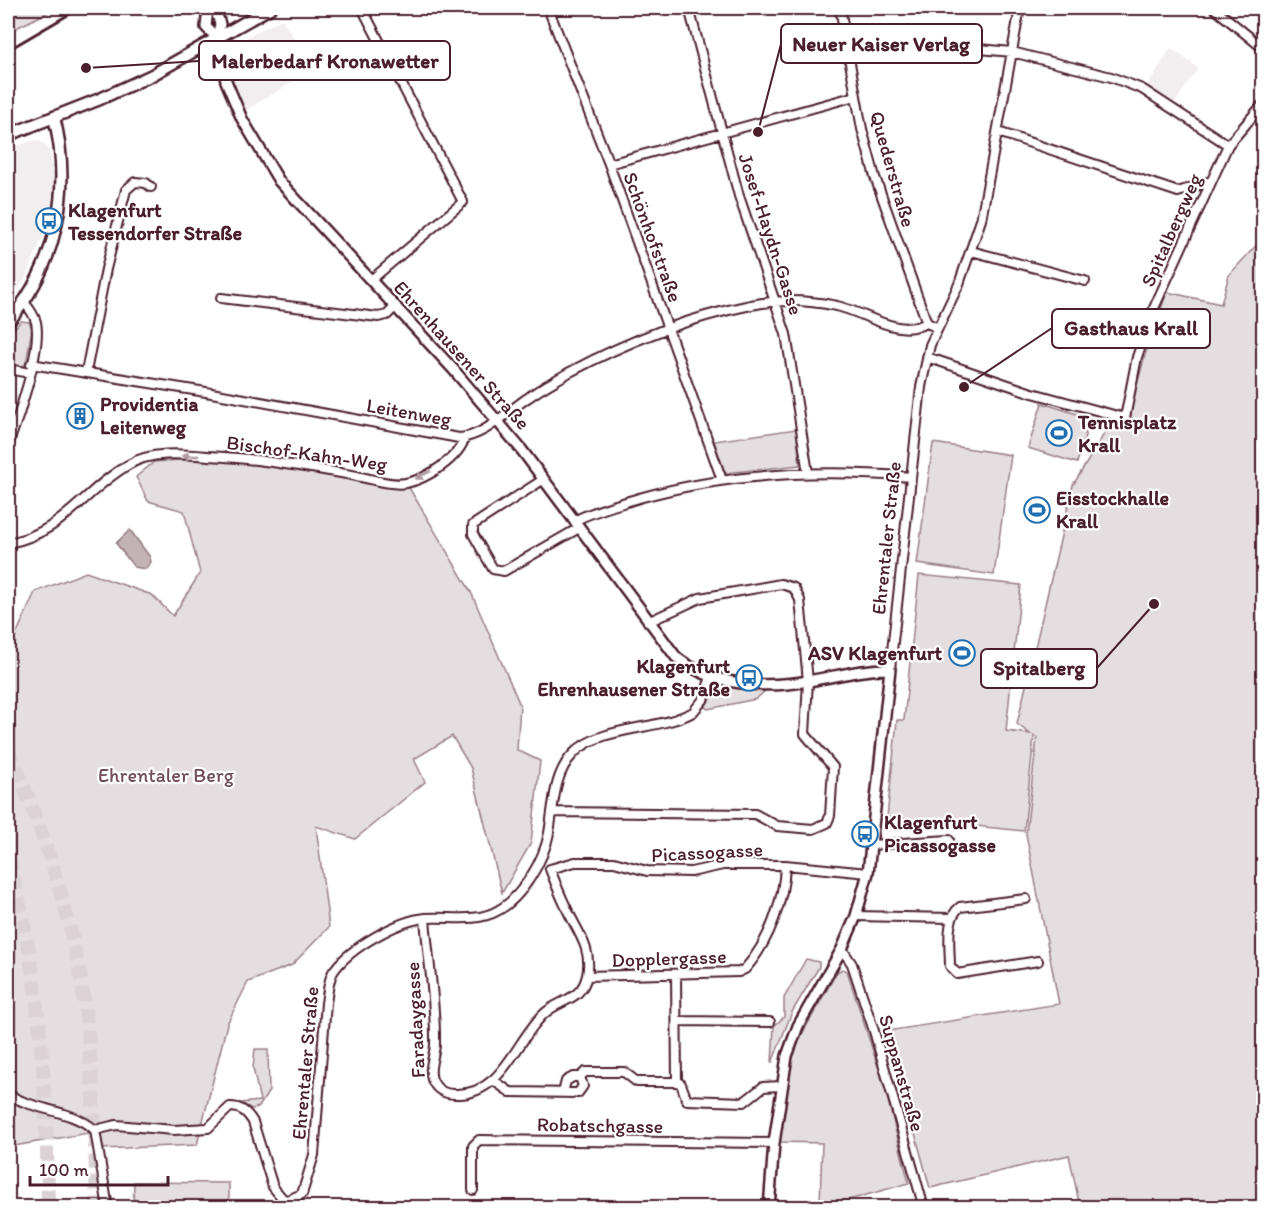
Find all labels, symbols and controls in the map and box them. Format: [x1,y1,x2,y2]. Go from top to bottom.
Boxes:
callout: Neuer Kaiser Verlag [781,24,982,63]
text: Neuer Kaiser Verlag [792,31,971,57]
callout: Malerbedarf Kronawetter [199,41,450,80]
text: Malerbedarf Kronawetter [211,48,439,73]
street label: Quederstraße [865,108,921,230]
street label: Josef-Haydn-Gasse [734,150,808,318]
street label: Schönhofstraße [618,169,688,305]
street label: Spitalbergweg [1135,169,1207,290]
place label: Klagenfurt Tessendorfer Straße [67,198,242,245]
bus stop icon: Klagenfurt Tessendorfer Straße [34,206,64,236]
street label: Ehrenhausener Straße [389,275,535,435]
callout: Gasthaus Krall [1052,309,1210,348]
text: Gasthaus Krall [1064,315,1199,340]
place label: Providentia Leitenweg [100,392,198,440]
street label: Leitenweg [365,393,454,431]
building icon: Providentia Leitenweg [65,401,95,431]
place label: Tennisplatz Krall [1077,410,1177,457]
sports icon: Tennisplatz Krall [1044,418,1074,448]
street label: Bischof-Kahn-Weg [225,430,390,476]
one-way arrow [181,451,200,461]
street label: Ehrentaler Straße [866,460,906,616]
one-way arrow [415,471,432,480]
place label: Eisstockhalle Krall [1056,486,1170,533]
sports icon: Eisstockhalle Krall [1022,495,1052,525]
sports icon: ASV Klagenfurt [947,638,977,668]
place label: ASV Klagenfurt [807,641,942,666]
callout: Spitalberg [981,649,1097,688]
place label: Klagenfurt Ehrenhausener Straße [538,654,730,701]
text: Spitalberg [993,655,1086,681]
bus stop icon: Klagenfurt Ehrenhausener Straße [734,663,764,693]
park label: Ehrentaler Berg [98,763,235,787]
place label: Klagenfurt Picassogasse [884,810,996,858]
bus stop icon: Klagenfurt Picassogasse [850,819,880,849]
street label: Picassogasse [650,837,764,867]
street label: Dopplergasse [611,944,727,972]
street label: Faradaygasse [400,961,430,1079]
street label: Ehrentaler Straße [286,985,324,1141]
street label: Suppanstraße [874,1012,930,1134]
street label: Robatschgasse [537,1112,663,1138]
scale bar [30,1149,168,1187]
text: 100 m [39,1159,89,1181]

